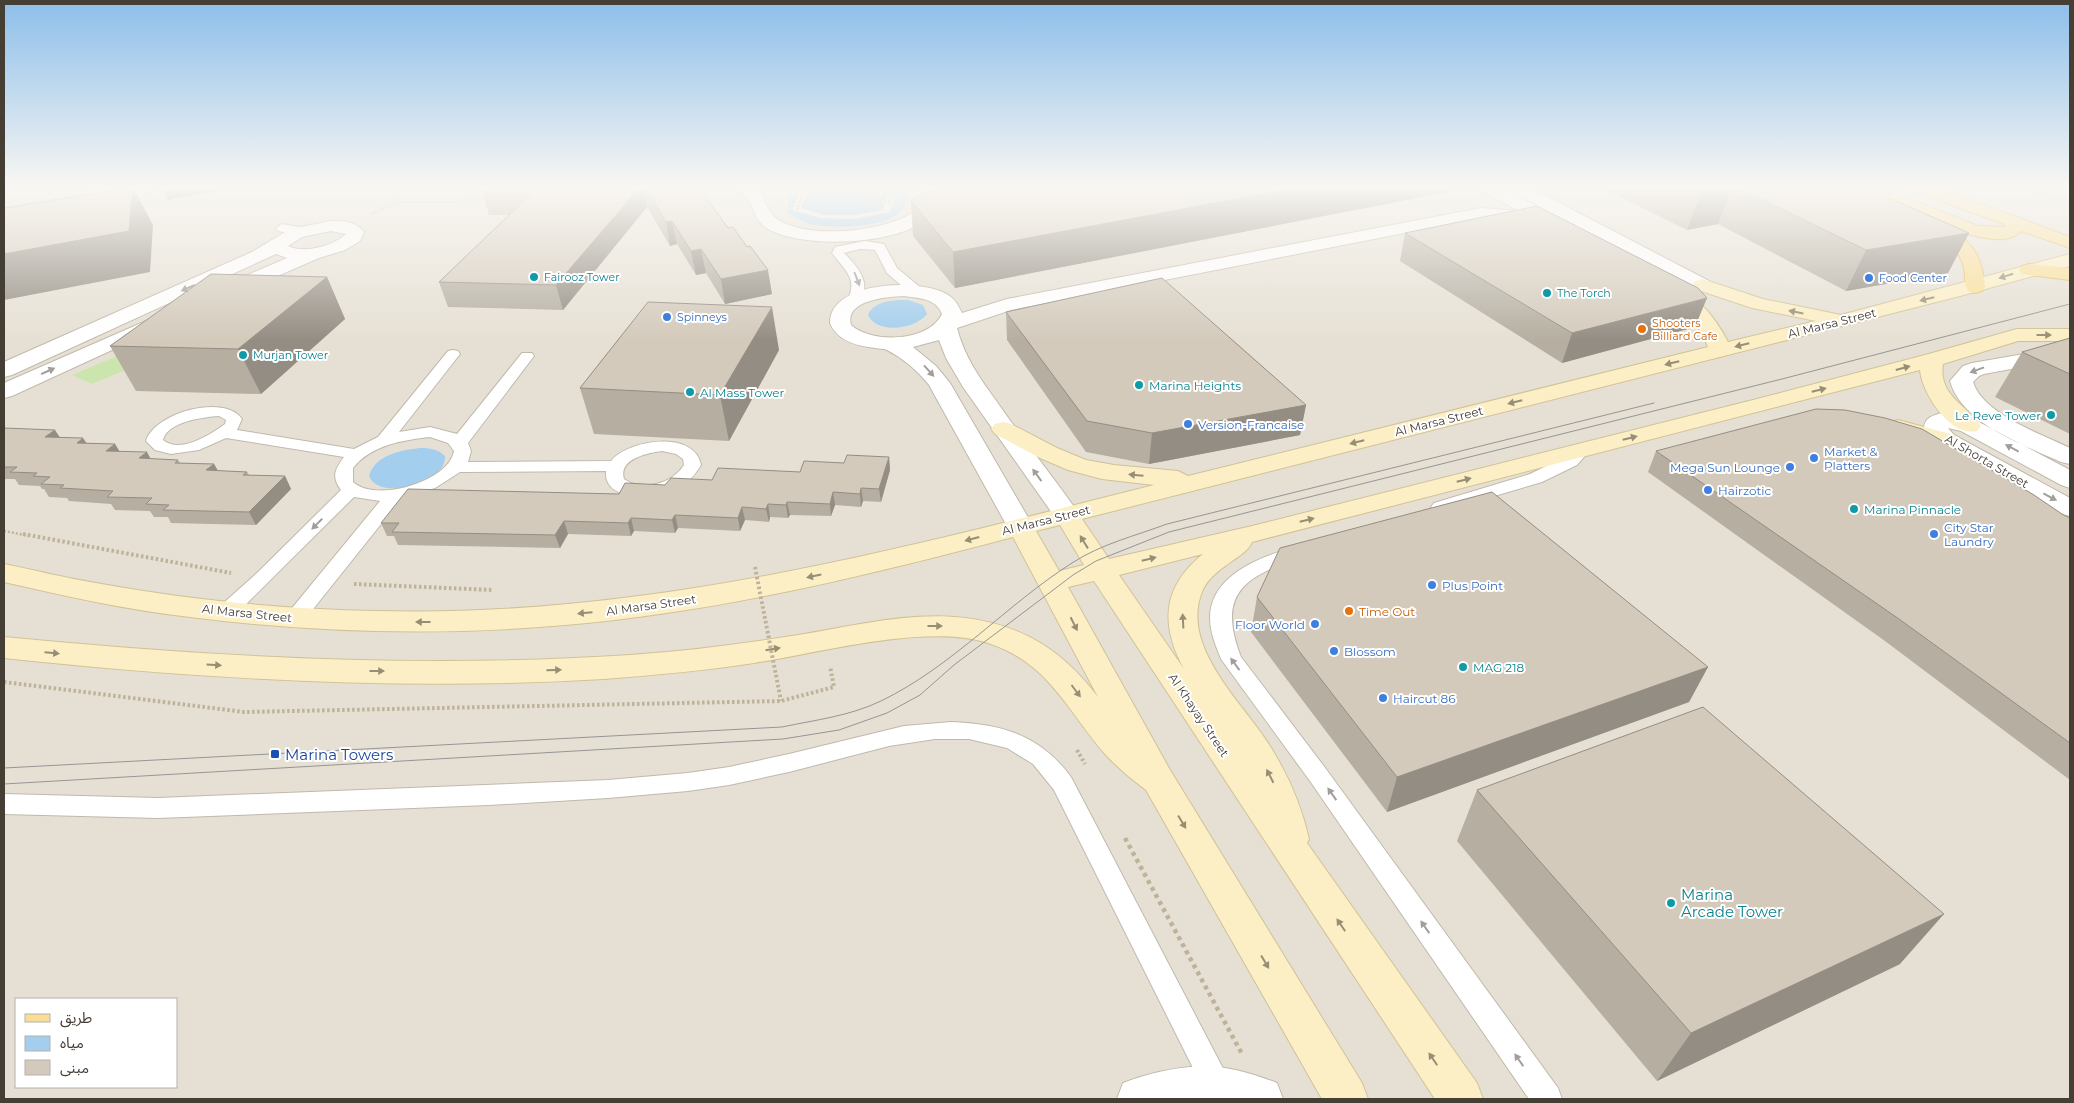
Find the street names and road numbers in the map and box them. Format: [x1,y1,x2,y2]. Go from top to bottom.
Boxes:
street label: Al Marsa Street [1786,305,1878,341]
street label: Al Marsa Street [1393,403,1485,439]
street label: Al Shorta Street [1942,431,2032,491]
street label: Al Marsa Street [1000,502,1092,538]
street label: Al Marsa Street [605,591,697,619]
street label: Al Marsa Street [201,601,293,625]
street label: Al Khayay Street [1166,670,1233,760]

